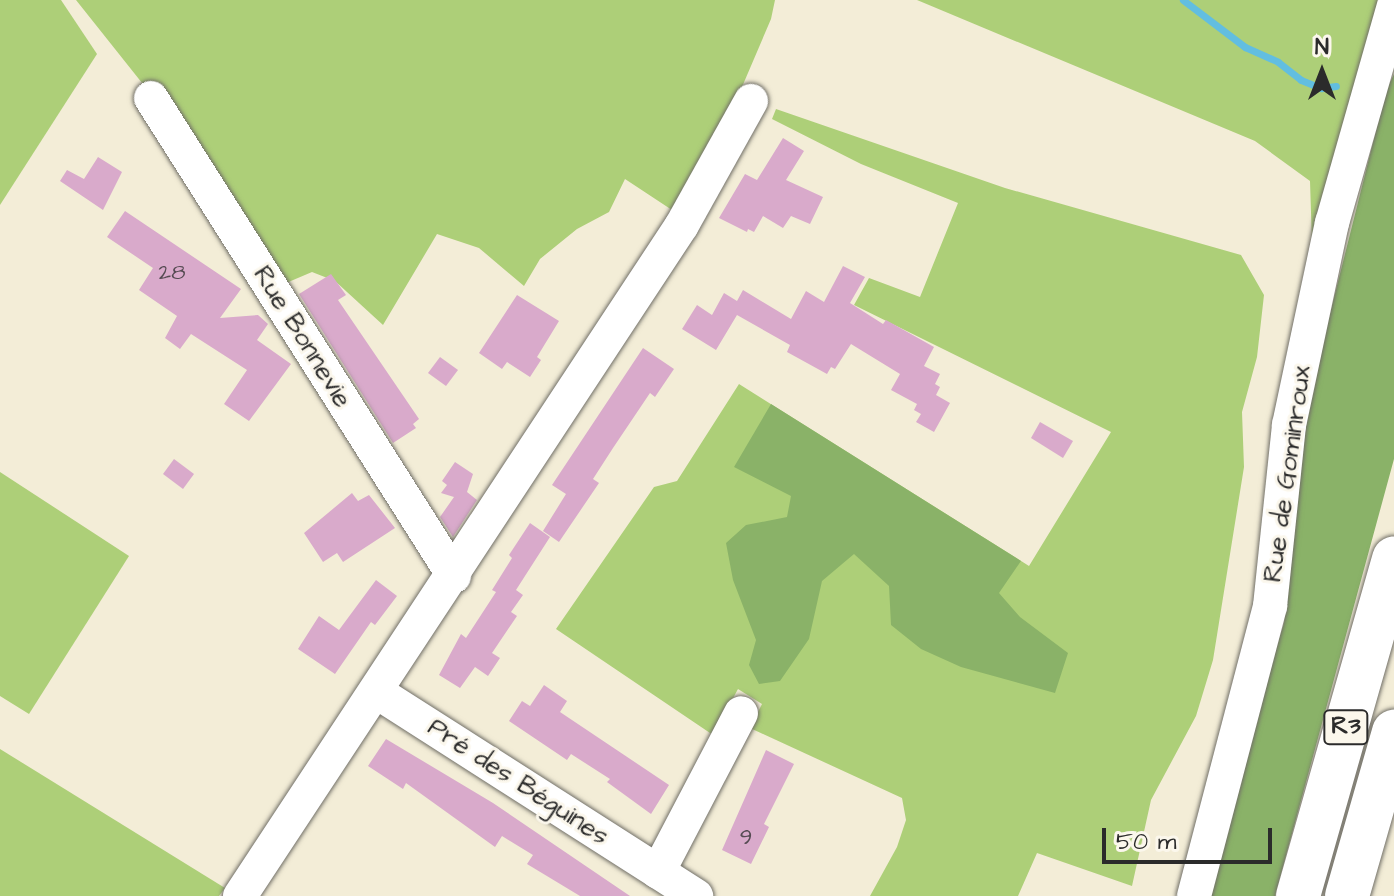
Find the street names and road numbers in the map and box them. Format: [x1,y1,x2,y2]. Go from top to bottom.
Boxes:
street label: Rue Bonnevie [246,261,358,413]
street label: Rue de Gominroux [1257,364,1319,584]
road number: R3 [1322,707,1370,747]
street label: Pré des Béguines [422,712,614,852]

